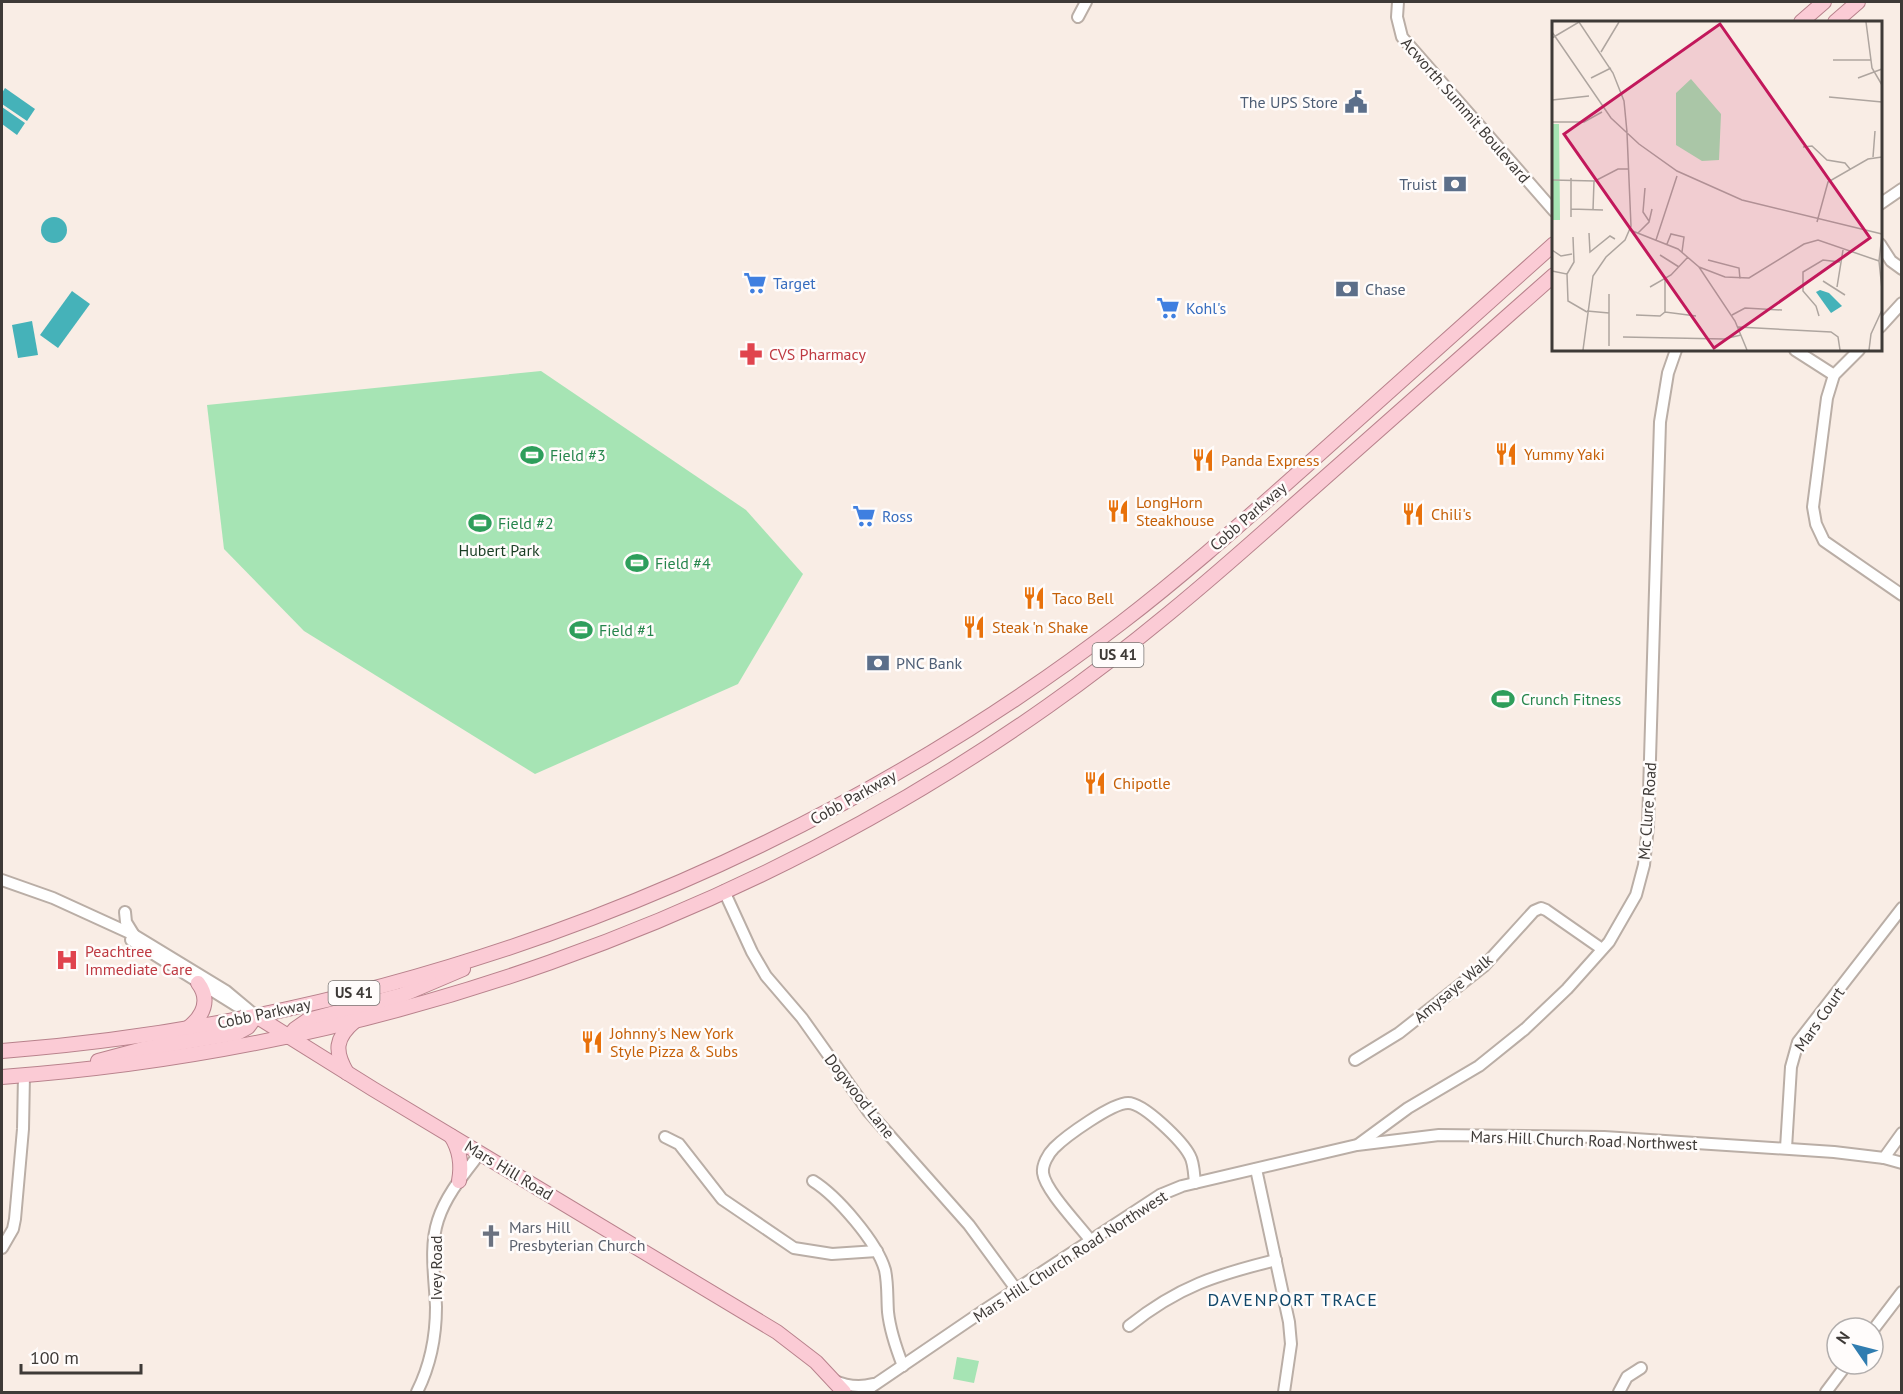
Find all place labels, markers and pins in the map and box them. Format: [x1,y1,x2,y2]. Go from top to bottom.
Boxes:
public building icon: The UPS Store [1343,89,1369,115]
place label: The UPS Store [1240,92,1338,112]
bank icon: Truist [1442,171,1468,197]
place label: Truist [1399,174,1438,194]
supermarket icon: Target [742,270,768,296]
place label: Target [773,273,816,293]
bank icon: Chase [1334,276,1360,302]
place label: Chase [1365,279,1406,299]
supermarket icon: Kohl's [1155,295,1181,321]
place label: Kohl's [1186,298,1226,318]
pharmacy icon: CVS Pharmacy [738,341,764,367]
place label: CVS Pharmacy [769,344,867,364]
restaurant icon: Yummy Yaki [1493,441,1519,467]
sports icon: Field #3 [519,442,545,468]
place label: Yummy Yaki [1524,444,1605,464]
place label: Field #3 [550,445,606,465]
restaurant icon: Panda Express [1190,447,1216,473]
place label: Panda Express [1221,450,1320,470]
place label: LongHorn Steakhouse [1136,492,1214,530]
restaurant icon: LongHorn Steakhouse [1105,498,1131,524]
restaurant icon: Chili's [1400,501,1426,527]
supermarket icon: Ross [851,503,877,529]
place label: Chili's [1431,504,1472,524]
place label: Ross [882,506,913,526]
sports icon: Field #2 [467,510,493,536]
place label: Field #2 [498,513,554,533]
sports icon: Field #4 [624,550,650,576]
place label: Field #4 [655,553,711,573]
restaurant icon: Taco Bell [1021,585,1047,611]
place label: Taco Bell [1052,588,1114,608]
restaurant icon: Steak 'n Shake [961,614,987,640]
sports icon: Field #1 [568,617,594,643]
place label: Steak 'n Shake [992,617,1088,637]
place label: Field #1 [599,620,655,640]
bank icon: PNC Bank [865,650,891,676]
place label: PNC Bank [896,653,963,673]
sports icon: Crunch Fitness [1490,686,1516,712]
place label: Crunch Fitness [1521,689,1622,709]
restaurant icon: Chipotle [1082,770,1108,796]
place label: Chipotle [1113,773,1171,793]
place label: Peachtree Immediate Care [85,941,193,979]
hospital icon: Peachtree Immediate Care [54,947,80,973]
place label: Johnny's New York Style Pizza & Subs [609,1023,738,1061]
restaurant icon: Johnny's New York Style Pizza & Subs [579,1029,605,1055]
place label: Mars Hill Presbyterian Church [509,1217,646,1255]
church icon: Mars Hill Presbyterian Church [478,1223,504,1249]

